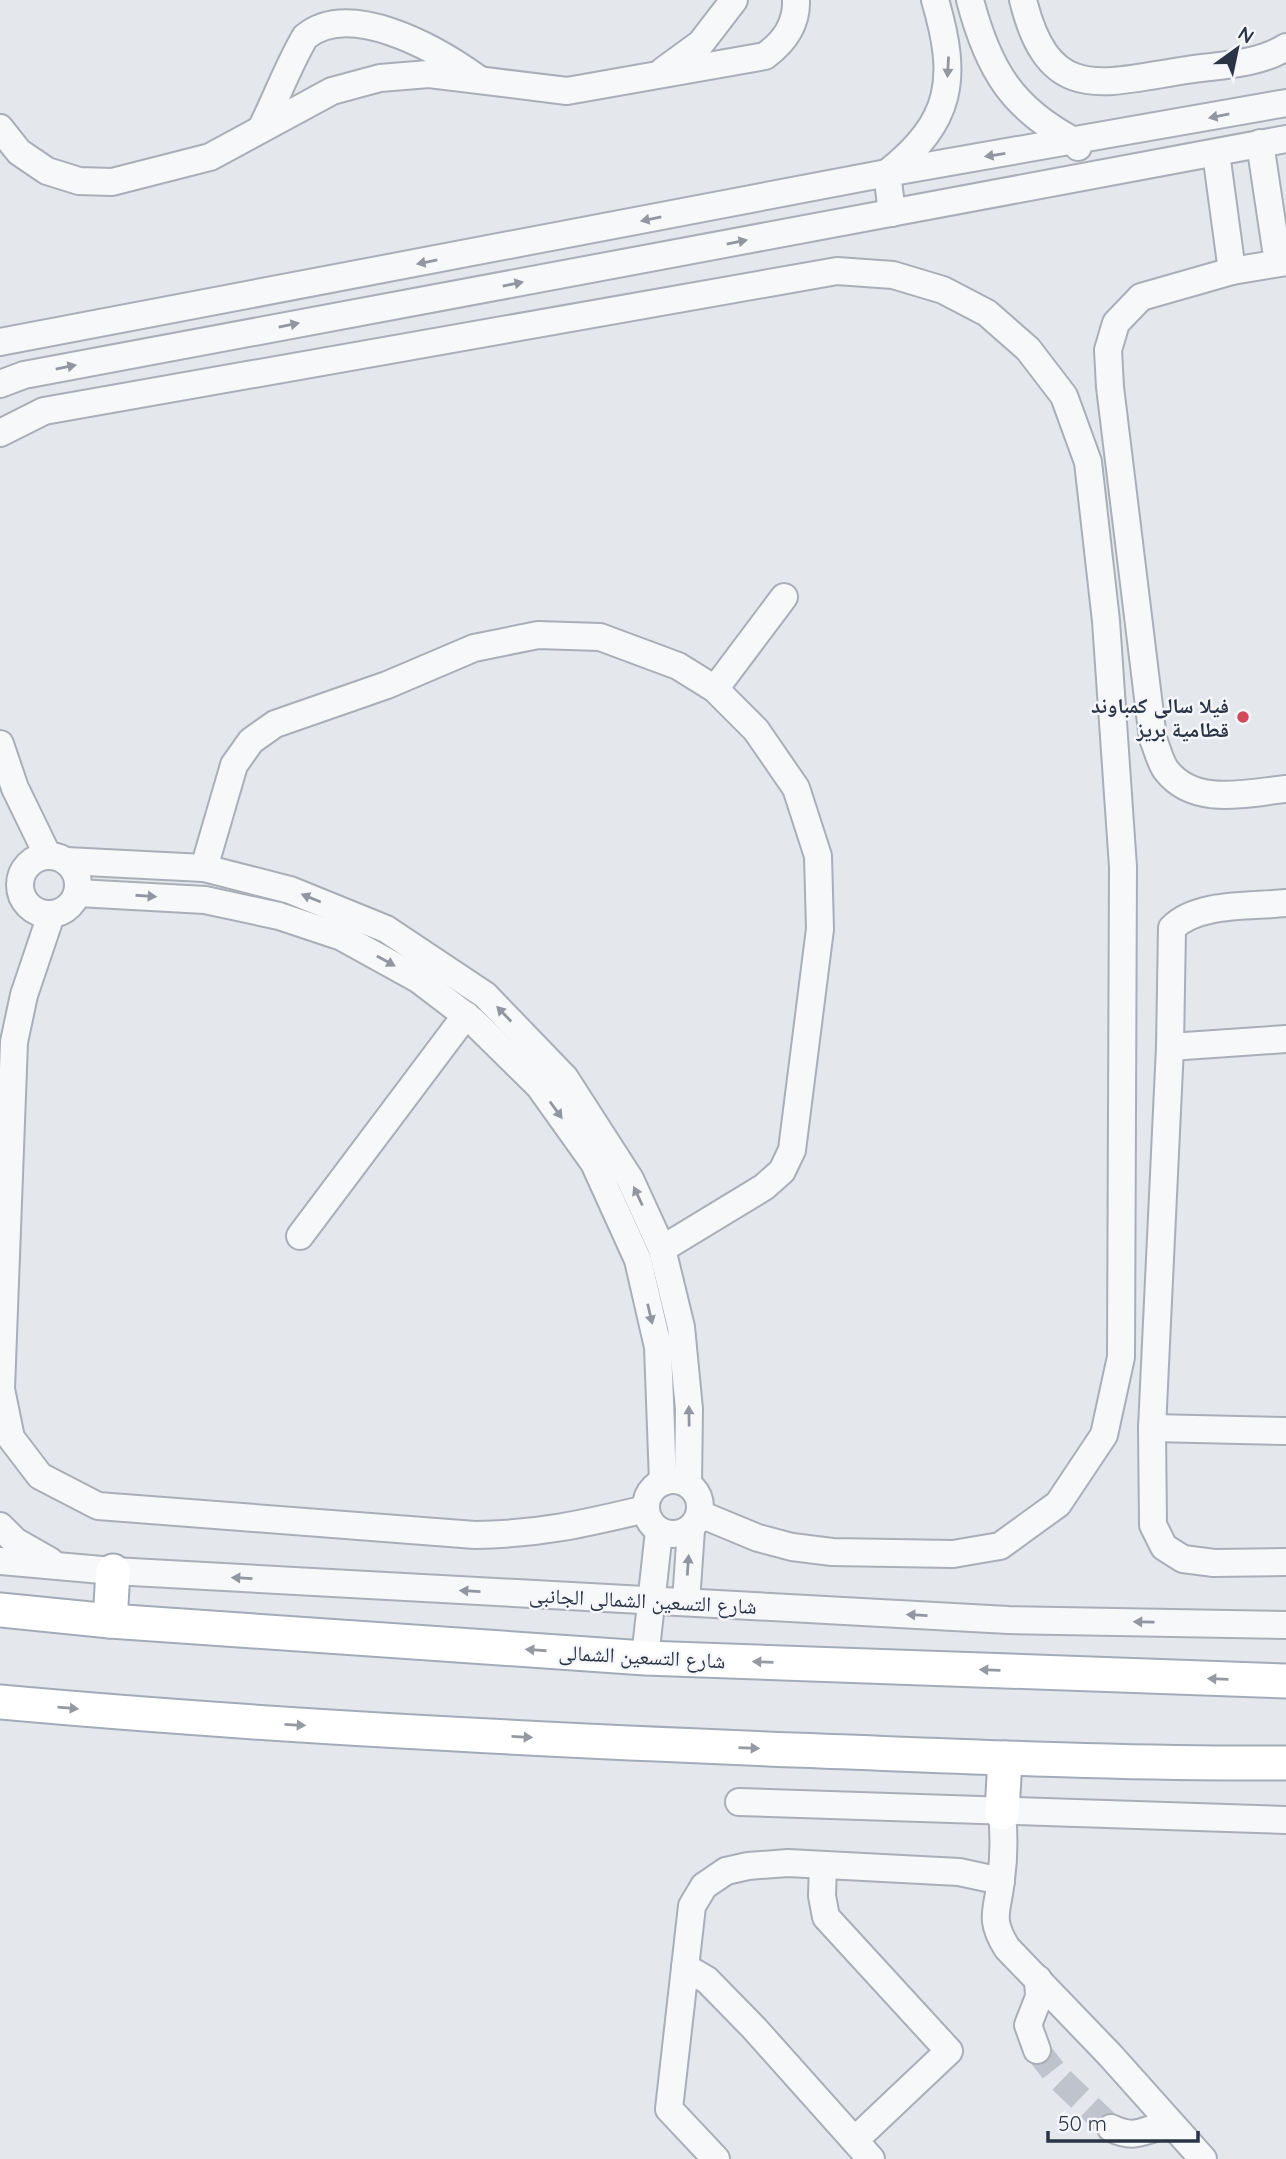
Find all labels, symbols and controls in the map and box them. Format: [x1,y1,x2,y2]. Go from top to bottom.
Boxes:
north arrow [1202,14,1272,84]
text: N [1234,21,1259,49]
one-way arrow [942,56,953,78]
one-way arrow [1208,110,1230,121]
one-way arrow [984,150,1006,161]
one-way arrow [640,213,662,224]
one-way arrow [726,236,748,247]
one-way arrow [416,257,438,268]
one-way arrow [502,278,524,289]
one-way arrow [278,320,300,331]
one-way arrow [55,361,77,372]
place label: فيلا سالى كمباوند قطامية بريز [1091,692,1229,742]
marker: فيلا سالى كمباوند قطامية بريز [1235,709,1251,725]
one-way arrow [135,891,157,902]
one-way arrow [300,893,321,904]
one-way arrow [376,955,396,967]
one-way arrow [495,1006,512,1023]
one-way arrow [549,1101,563,1119]
one-way arrow [632,1186,643,1207]
one-way arrow [645,1304,656,1326]
one-way arrow [683,1405,695,1427]
one-way arrow [683,1554,694,1576]
one-way arrow [231,1572,253,1583]
street label: شارع التسعين الشمالى الجانبى [528,1581,757,1620]
one-way arrow [458,1585,480,1596]
one-way arrow [906,1609,928,1620]
one-way arrow [1133,1617,1155,1628]
street label: شارع التسعين الشمالى [558,1639,726,1674]
one-way arrow [525,1644,547,1655]
one-way arrow [752,1656,774,1668]
one-way arrow [979,1665,1001,1676]
one-way arrow [1207,1674,1229,1685]
one-way arrow [57,1703,79,1714]
one-way arrow [284,1720,306,1731]
one-way arrow [511,1732,533,1743]
one-way arrow [738,1743,760,1754]
scale bar [1048,2100,1198,2144]
text: 50 m [1058,2110,1107,2136]

